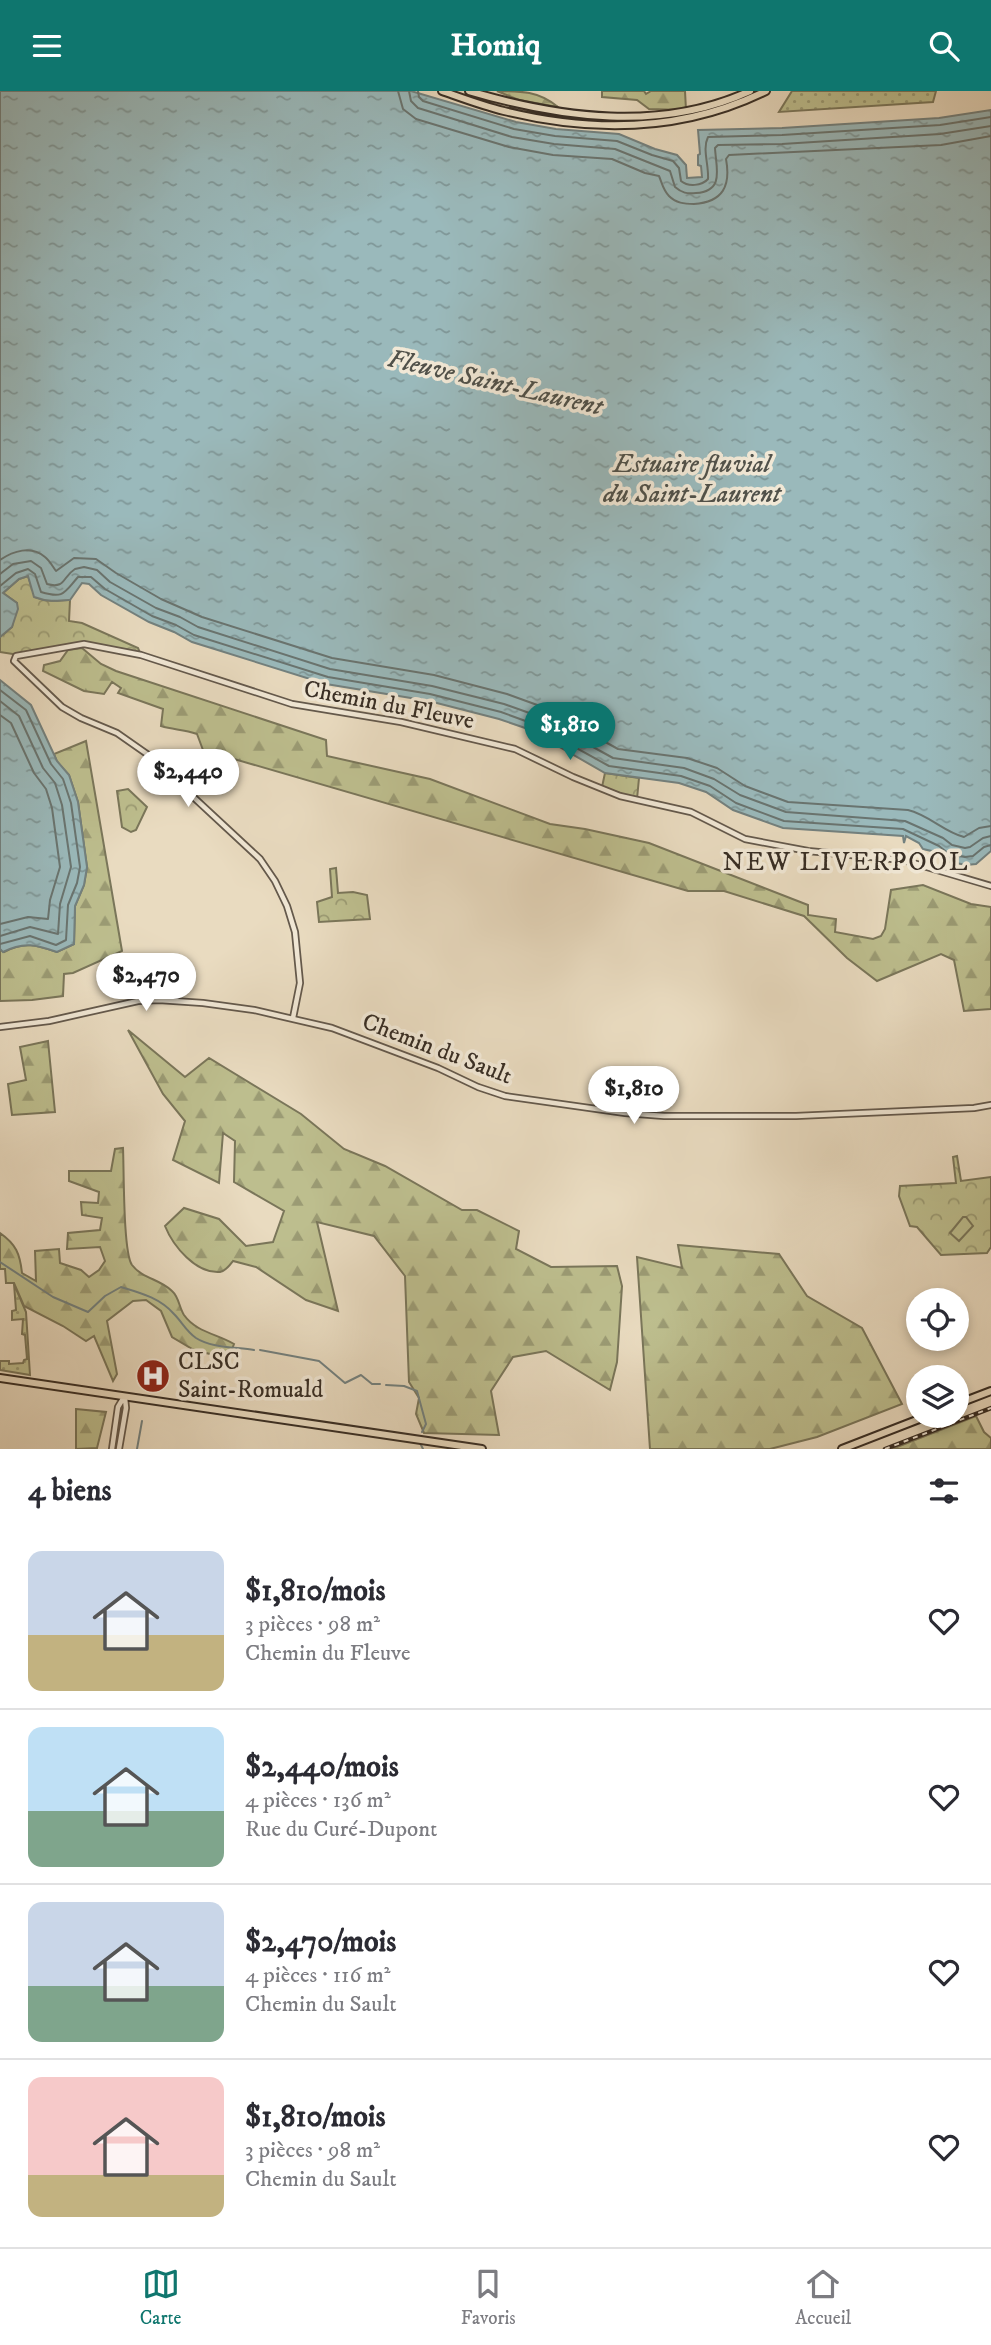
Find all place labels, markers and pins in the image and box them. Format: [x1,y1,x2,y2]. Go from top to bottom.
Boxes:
pin: $1,810 [513,703,627,762]
pin: $2,440 [131,749,245,809]
pin: $2,470 [89,953,203,1013]
pin: $1,810 [577,1067,691,1126]
place label: CLSC Saint-Romuald [178,1347,323,1405]
hospital icon: CLSC Saint-Romuald [134,1357,172,1395]

